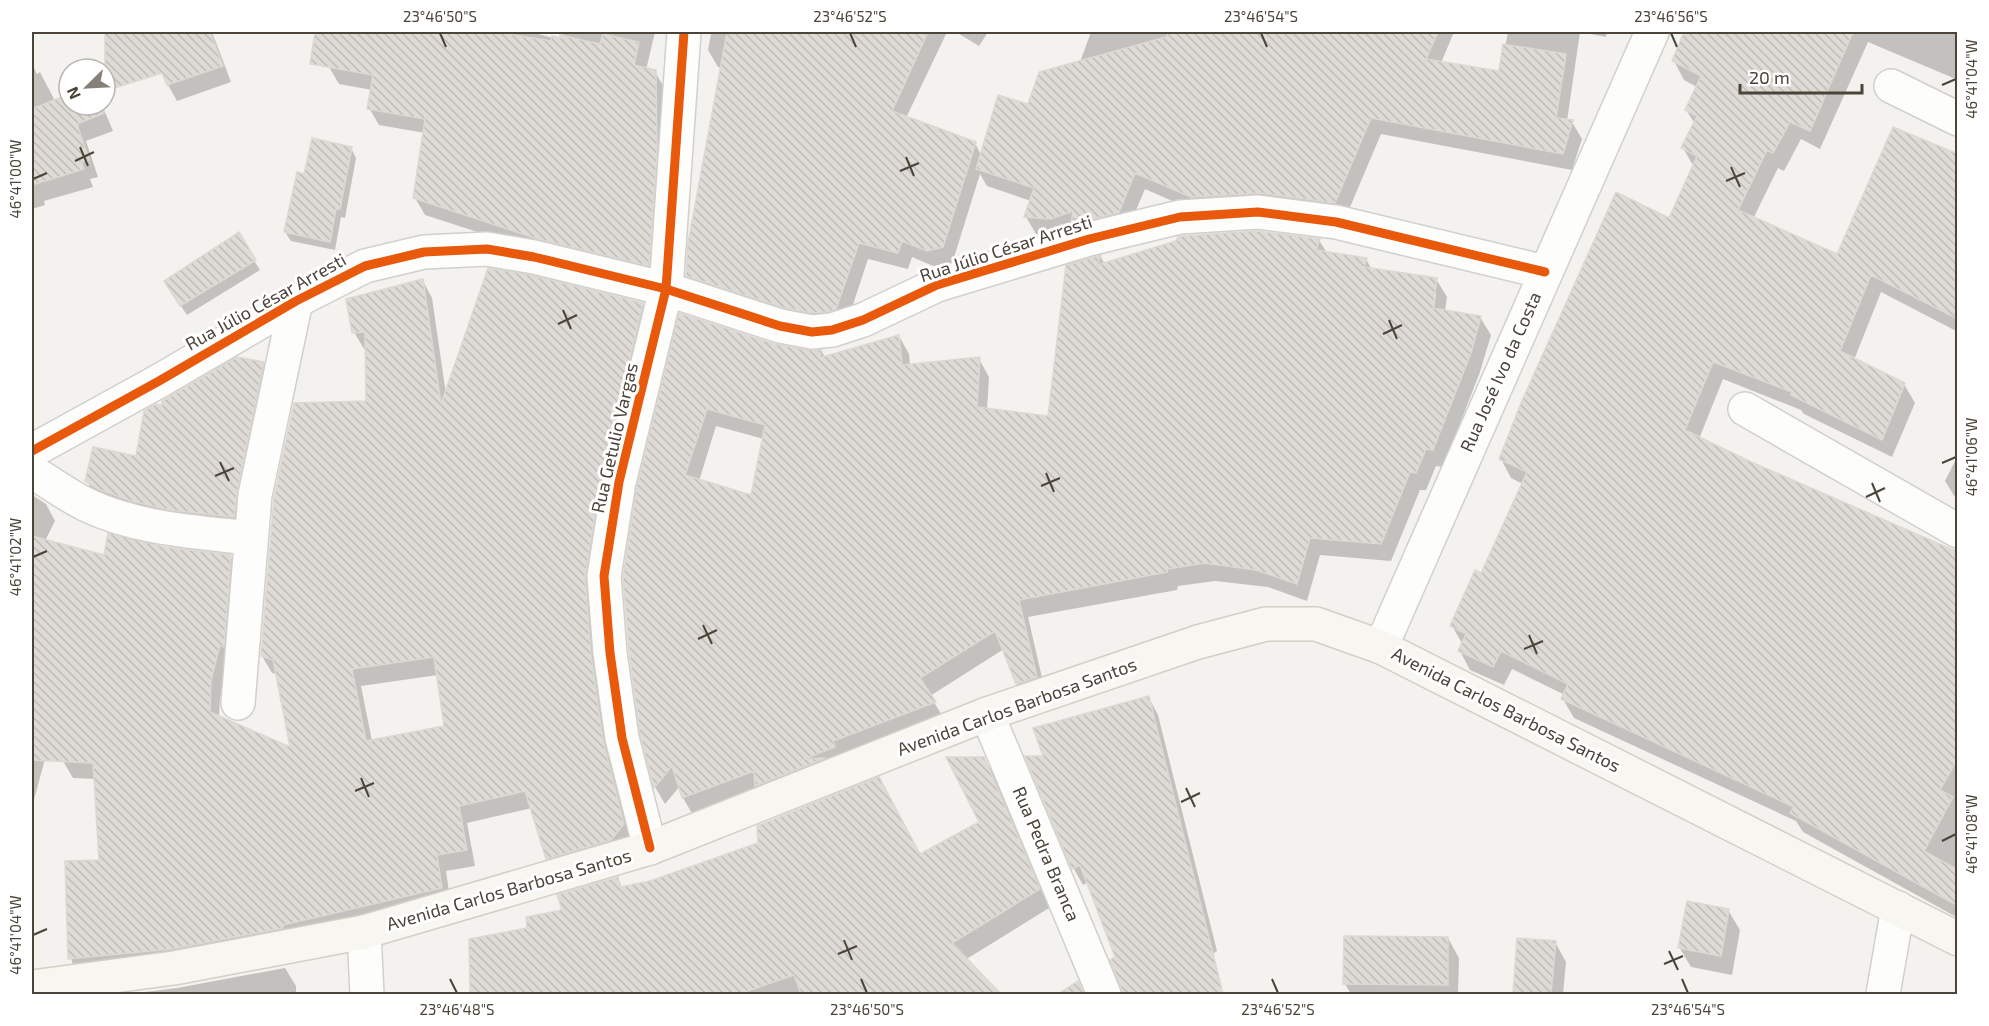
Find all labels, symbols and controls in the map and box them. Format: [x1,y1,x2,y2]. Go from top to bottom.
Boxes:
text: 23°46'50"S [403,7,477,25]
text: 23°46'52"S [813,7,887,25]
text: 23°46'54"S [1224,7,1298,25]
text: 23°46'56"S [1634,7,1708,25]
text: 46°41'04"W [1962,39,1980,119]
north arrow [57,57,117,117]
scale bar [1740,57,1862,95]
text: 20 m [1749,66,1790,88]
text: N [62,84,84,102]
text: 46°41'00"W [6,139,24,219]
street label: Rua Júlio César Arresti [917,210,1095,286]
street label: Rua Júlio César Arresti [181,248,350,354]
street label: Rua José Ivo da Costa [1455,288,1545,455]
street label: Rua Getulio Vargas [586,361,642,515]
text: 46°41'06"W [1962,418,1980,496]
text: 46°41'02"W [6,518,24,596]
street label: Avenida Carlos Barbosa Santos [1388,642,1624,776]
street label: Avenida Carlos Barbosa Santos [894,652,1140,760]
street label: Rua Pedra Branca [1009,783,1085,924]
text: 46°41'08"W [1962,794,1980,874]
street label: Avenida Carlos Barbosa Santos [384,844,634,935]
text: 46°41'04"W [6,895,24,975]
text: 23°46'48"S [420,1000,494,1018]
text: 23°46'50"S [830,1000,904,1018]
text: 23°46'52"S [1241,1000,1315,1018]
text: 23°46'54"S [1651,1000,1725,1018]

